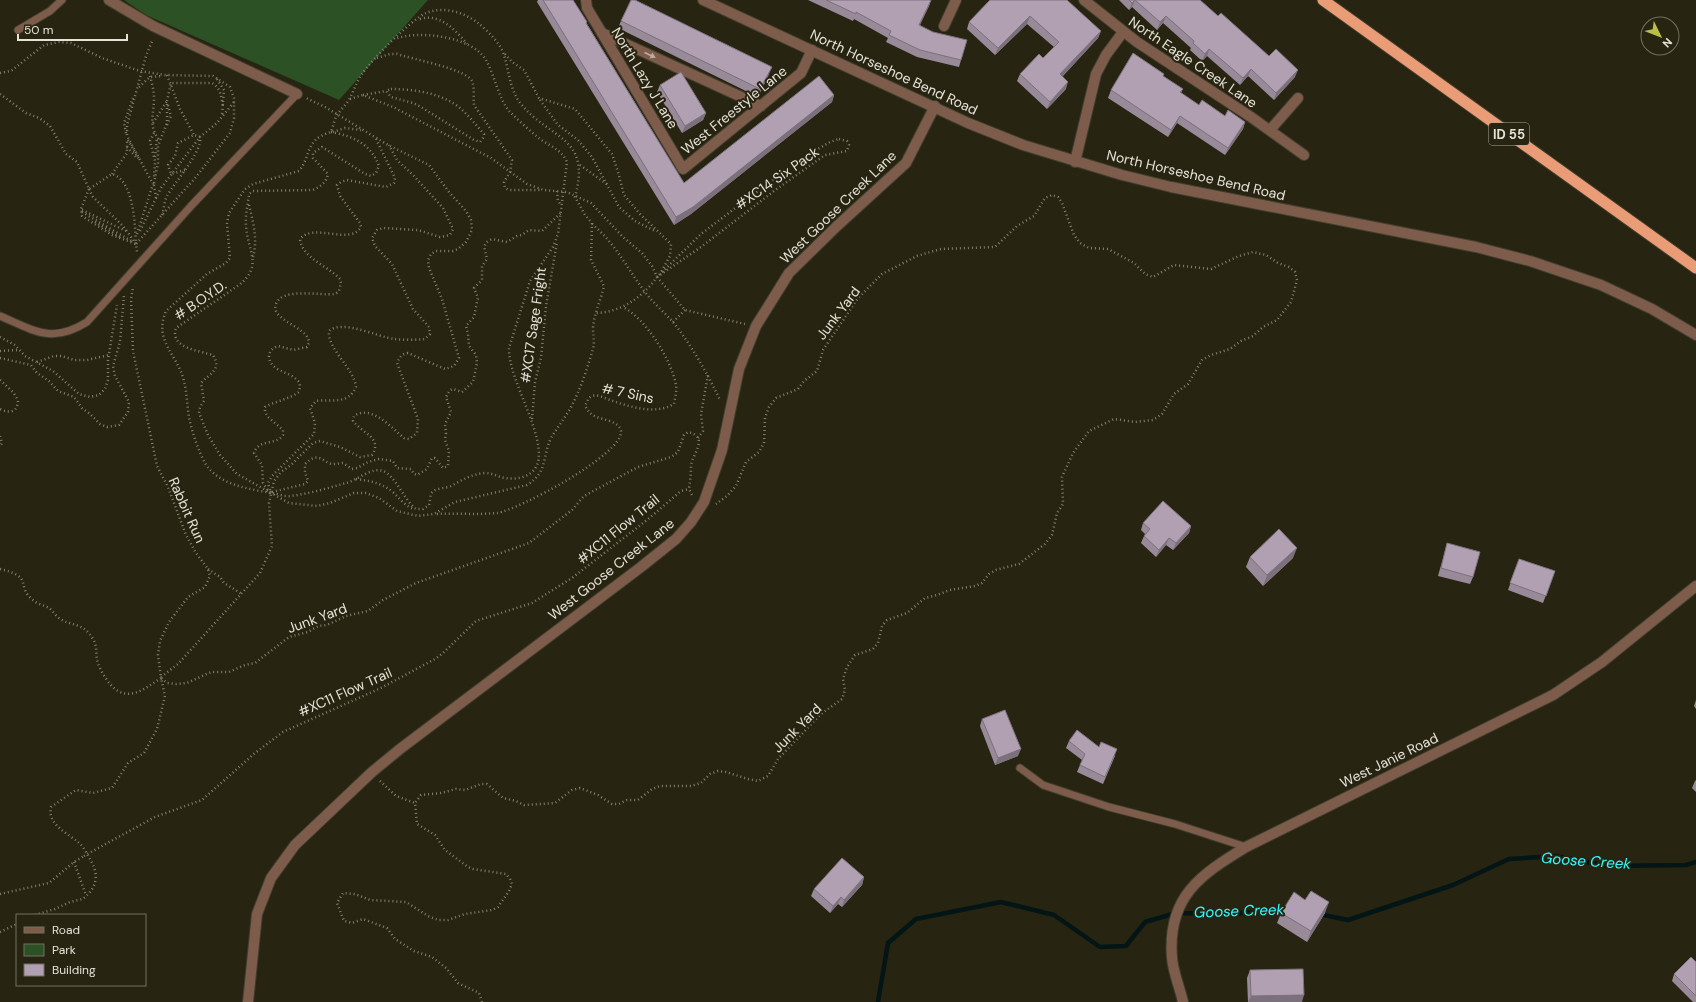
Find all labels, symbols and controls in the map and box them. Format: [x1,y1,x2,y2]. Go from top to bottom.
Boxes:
street label: North Eagle Creek Lane [1125,12,1261,112]
scale bar [18,16,127,42]
north arrow [1640,16,1680,56]
text: 50 m [24,22,53,38]
street label: North Lazy J Lane [608,24,682,132]
street label: North Horseshoe Bend Road [807,25,981,119]
text: N [1659,35,1675,51]
one-way arrow [644,52,656,58]
street label: West Freestyle Lane [678,62,791,158]
road number: ID 55 [1489,123,1529,145]
street label: #XC14 Six Pack [732,142,822,214]
street label: North Horseshoe Bend Road [1105,146,1287,204]
street label: West Goose Creek Lane [776,147,900,267]
street label: #XC17 Sage Fright [516,266,550,384]
street label: # B.O.Y.D. [170,276,230,324]
street label: Junk Yard [812,283,864,343]
street label: # 7 Sins [600,379,656,407]
street label: Rabbit Run [164,474,210,546]
street label: #XC11 Flow Trail [573,490,663,568]
street label: West Goose Creek Lane [544,514,678,624]
street label: Junk Yard [285,599,349,637]
street label: #XC11 Flow Trail [295,663,395,721]
street label: Junk Yard [769,700,825,756]
street label: West Janie Road [1337,728,1441,792]
water label: Goose Creek [1540,848,1632,874]
water label: Goose Creek [1194,899,1285,923]
legend [16,914,146,986]
text: Road [52,922,80,938]
text: Park [52,942,76,958]
text: Building [52,962,96,978]

